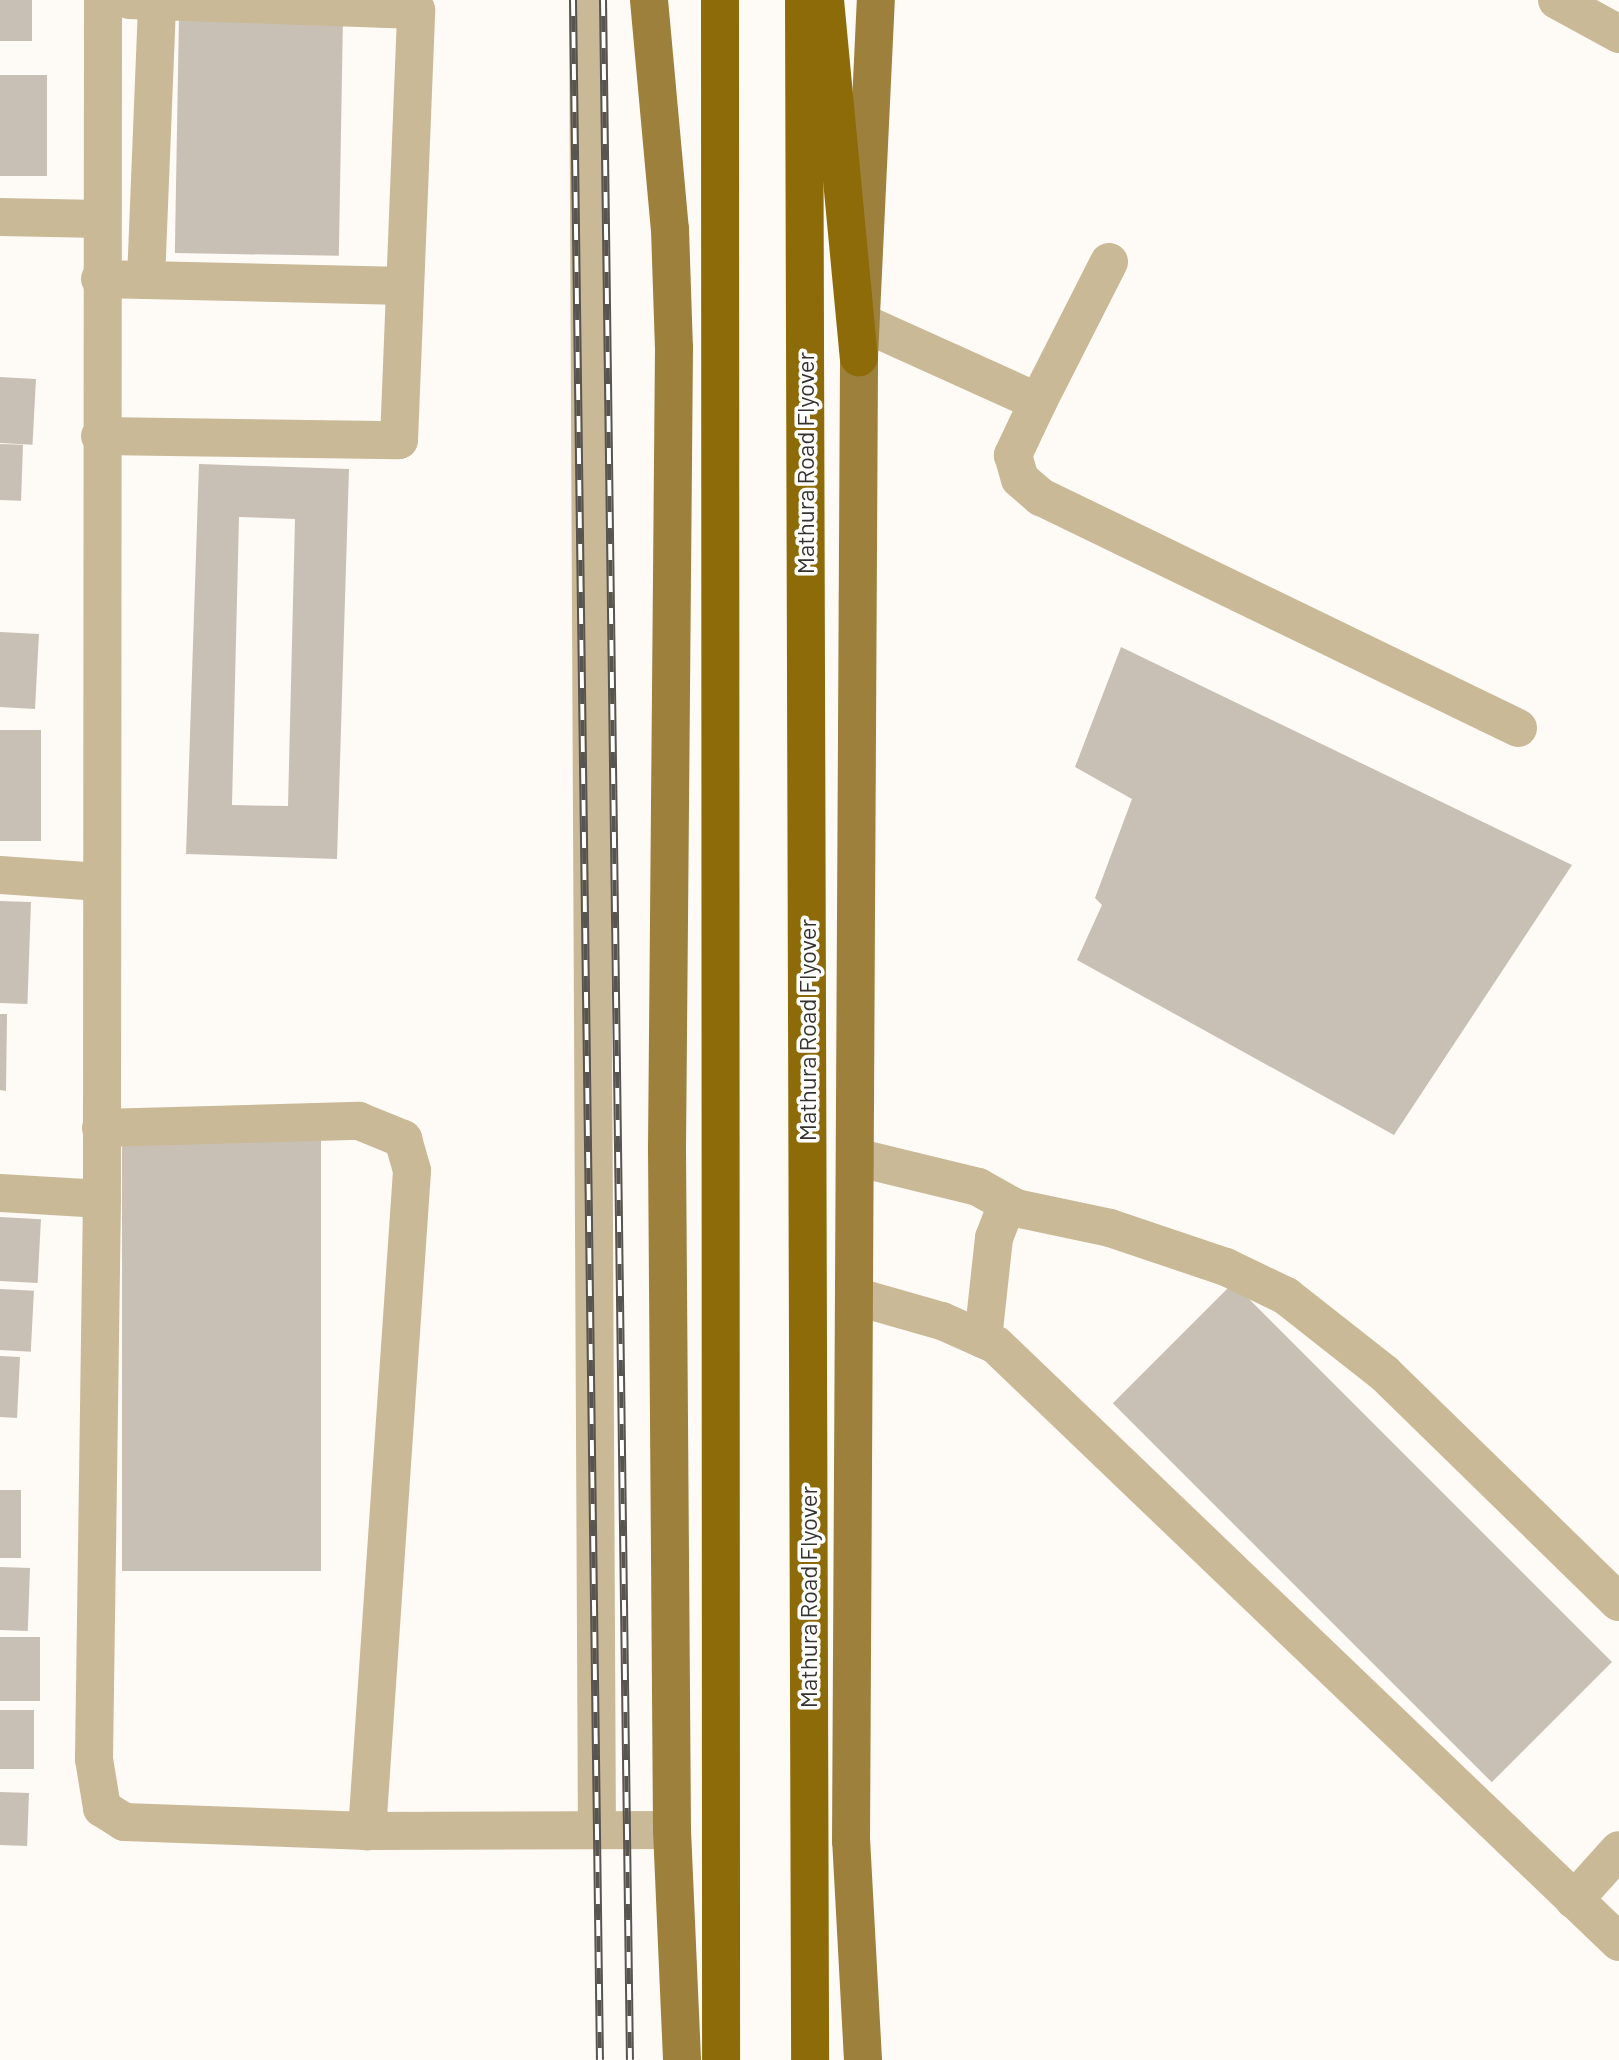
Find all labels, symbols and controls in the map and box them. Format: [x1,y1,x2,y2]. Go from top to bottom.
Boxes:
street label: Mathura Road Flyover [791,352,819,574]
street label: Mathura Road Flyover [793,919,821,1141]
street label: Mathura Road Flyover [794,1486,822,1708]

